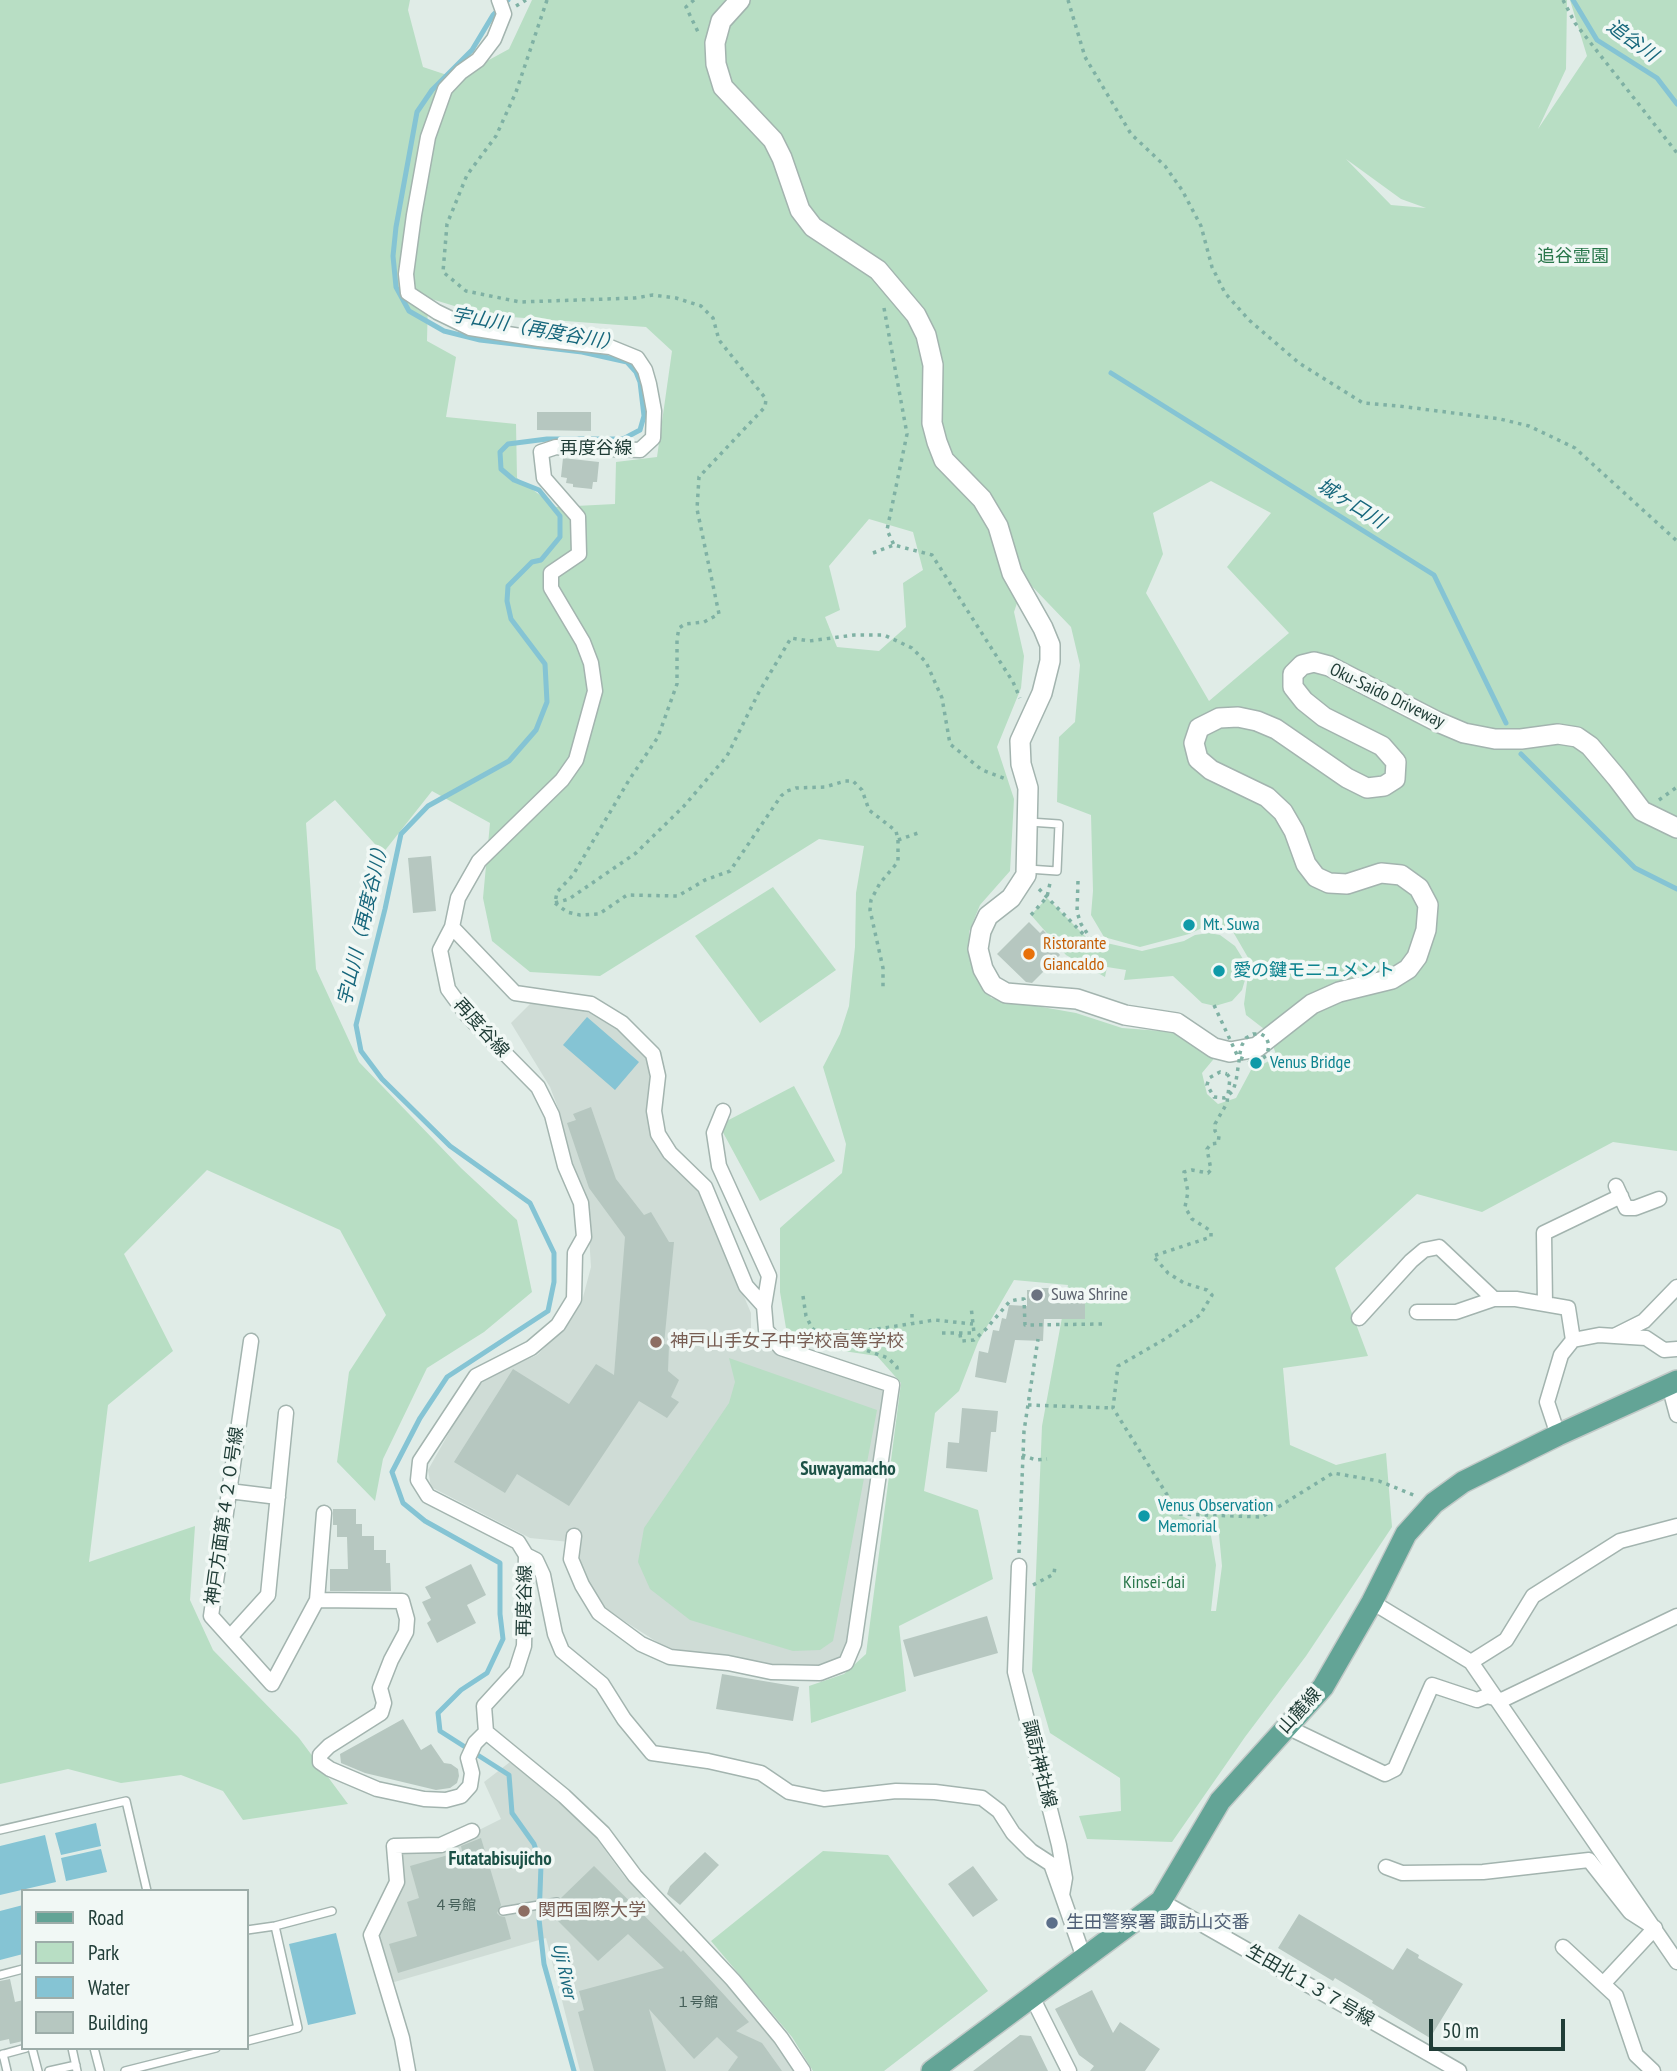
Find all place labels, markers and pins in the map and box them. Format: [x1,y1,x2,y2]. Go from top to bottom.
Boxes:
place label: Mt. Suwa [1203,914,1260,936]
marker: Mt. Suwa [1181,917,1197,933]
place label: Ristorante Giancaldo [1043,933,1106,976]
marker: Ristorante Giancaldo [1021,946,1037,962]
place label: 愛の鍵モニュメント [1233,960,1395,982]
marker: 愛の鍵モニュメント [1211,963,1227,979]
place label: Venus Bridge [1270,1052,1351,1074]
marker: Venus Bridge [1248,1055,1264,1071]
place label: Suwa Shrine [1051,1284,1128,1306]
marker: Suwa Shrine [1029,1287,1045,1303]
place label: 神戸山手女子中学校高等学校 [670,1331,904,1353]
marker: 神戸山手女子中学校高等学校 [648,1334,664,1350]
place label: Venus Observation Memorial [1158,1495,1273,1538]
marker: Venus Observation Memorial [1136,1508,1152,1524]
place label: 関西国際大学 [538,1900,646,1922]
marker: 関西国際大学 [516,1903,532,1919]
place label: 生田警察署 諏訪山交番 [1066,1912,1250,1934]
marker: 生田警察署 諏訪山交番 [1044,1915,1060,1931]

